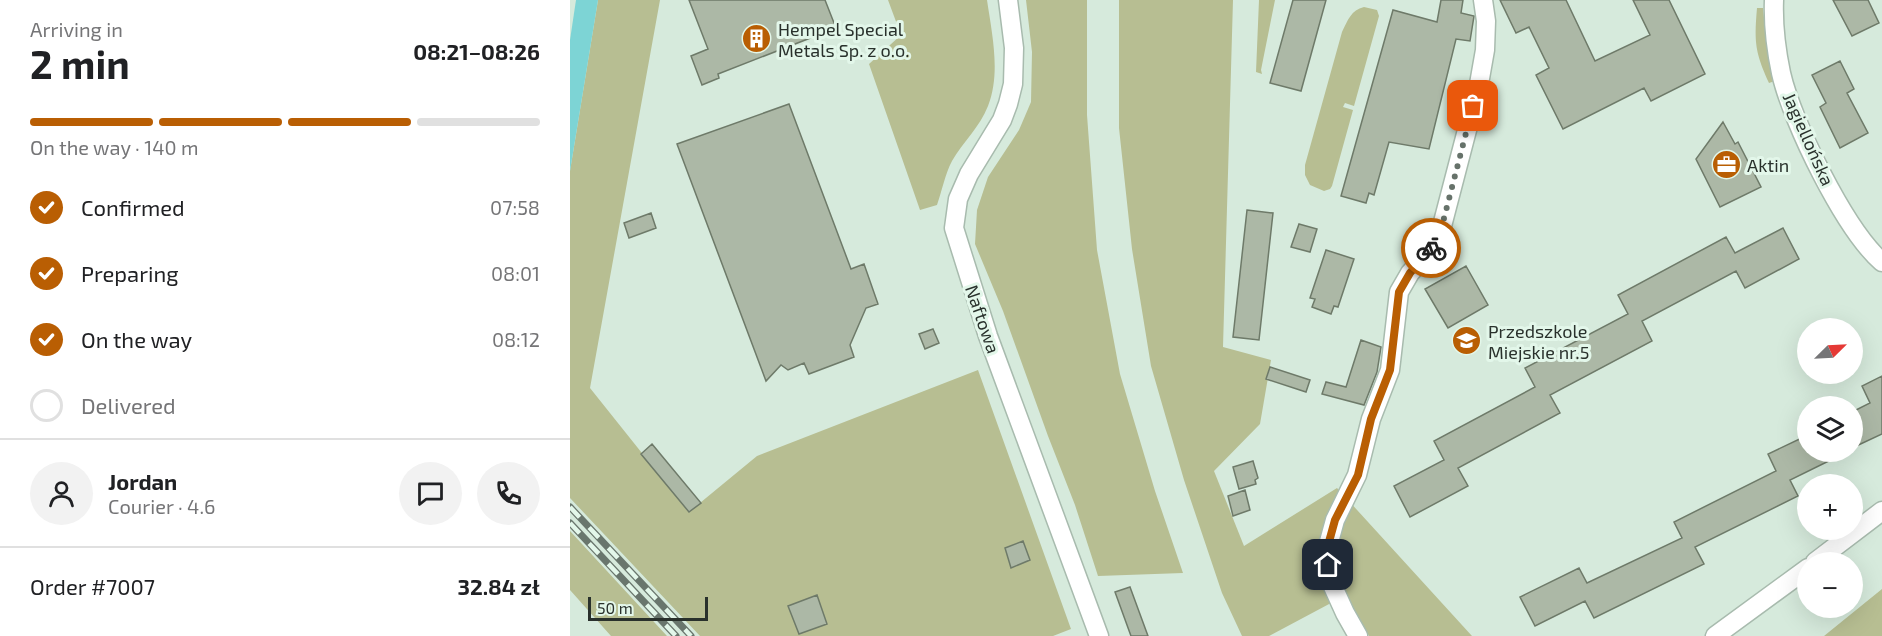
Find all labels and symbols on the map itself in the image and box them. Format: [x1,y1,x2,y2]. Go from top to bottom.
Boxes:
place label: Hempel Special Metals Sp. z o.o. [778,18,909,61]
building icon: Hempel Special Metals Sp. z o.o. [741,23,773,55]
pin [1447,80,1498,131]
street label: Jagiellońska [1779,89,1839,189]
office icon: Aktin [1710,149,1742,181]
place label: Aktin [1747,154,1789,176]
courier [1401,218,1461,278]
street label: Naftowa [961,282,1005,356]
north arrow [1797,318,1863,384]
place label: Przedszkole Miejskie nr.5 [1488,320,1589,363]
school or university icon: Przedszkole Miejskie nr.5 [1451,325,1483,357]
pin [1302,539,1353,590]
scale bar [588,594,708,622]

